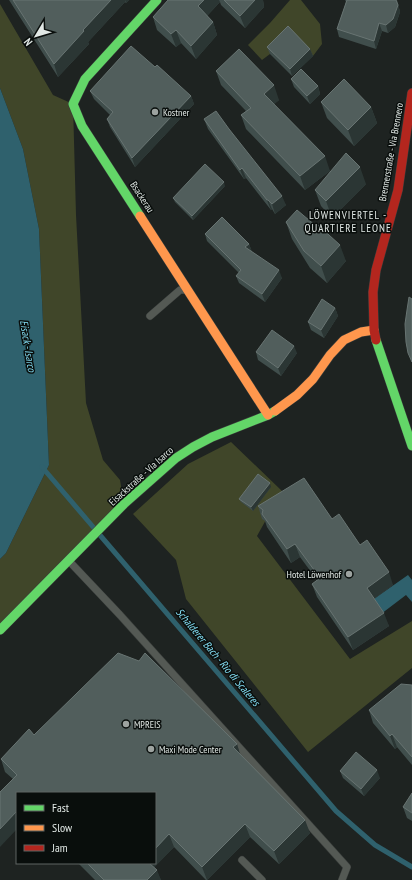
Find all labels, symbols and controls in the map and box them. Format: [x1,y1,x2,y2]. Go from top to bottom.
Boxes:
north arrow [16,16,56,56]
text: N [21,35,35,49]
street label: Brennerstraße - Via Brennero [376,102,406,202]
place label: Kostner [163,106,190,119]
marker: Kostner [150,107,160,117]
street label: Bsackerau [127,179,157,215]
district label: LÖWENVIERTEL - QUARTIERE LEONE [304,208,392,235]
water label: Eisack - Isarco [17,319,39,374]
street label: Eisackstraße - Via Isarco [106,444,176,508]
place label: Hotel Löwenhof [287,568,341,581]
marker: Hotel Löwenhof [344,569,354,579]
water label: Schalderer Bach - Rio di Scaleres [173,605,264,710]
place label: MPREIS [134,718,161,731]
marker: MPREIS [121,719,131,729]
place label: Maxi Mode Center [159,743,222,756]
marker: Maxi Mode Center [146,744,156,754]
legend [16,792,156,864]
text: Fast [52,800,70,815]
text: Slow [52,820,73,835]
text: Jam [51,840,68,855]

